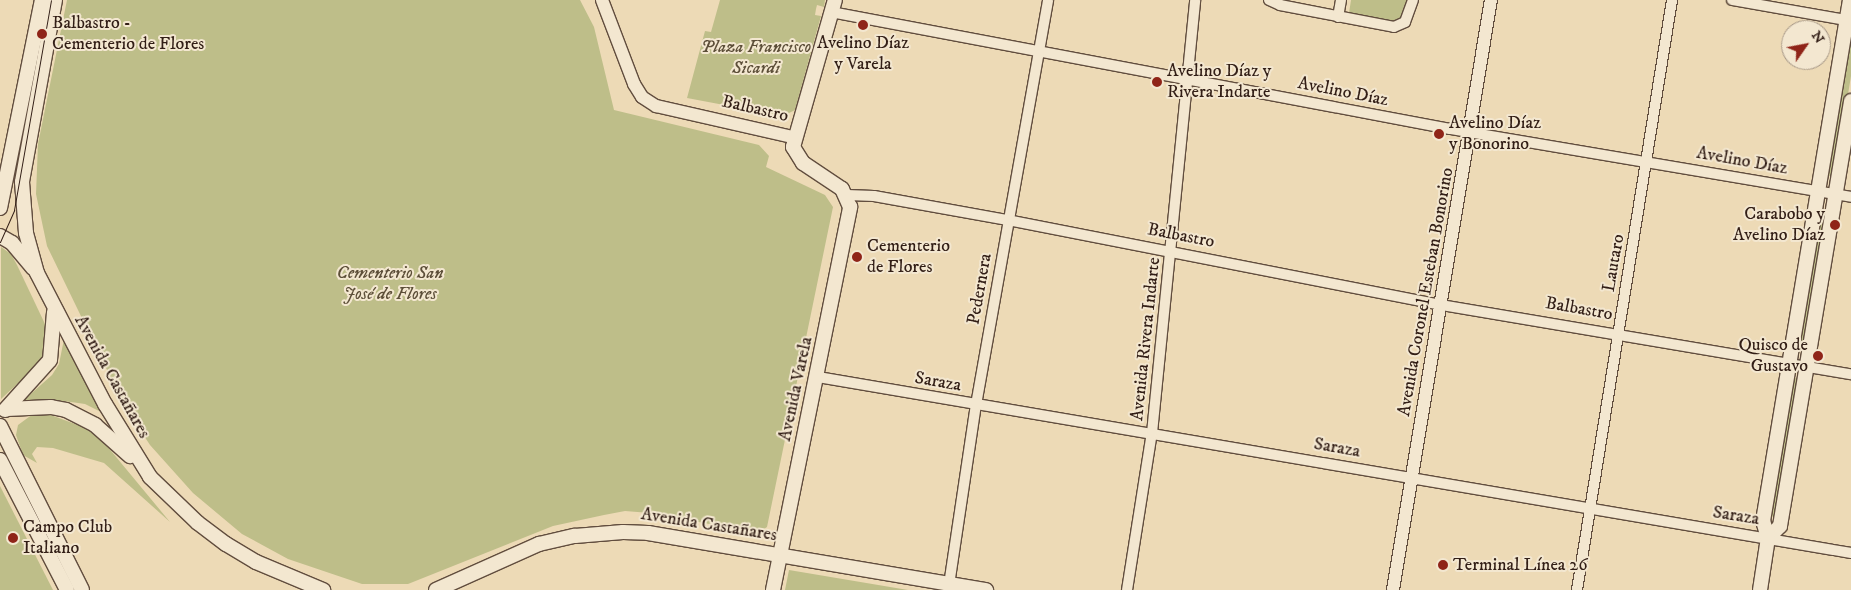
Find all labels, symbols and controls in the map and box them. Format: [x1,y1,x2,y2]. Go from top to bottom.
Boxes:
place label: Balbastro - Cementerio de Flores [52,13,204,56]
marker: Avelino Díaz y Varela [857,19,869,31]
north arrow [1781,20,1831,70]
marker: Balbastro - Cementerio de Flores [36,28,48,40]
text: N [1807,28,1828,47]
place label: Avelino Díaz y Varela [817,33,909,76]
park label: Plaza Francisco Sicardi [701,37,811,80]
place label: Avelino Díaz y Rivera Indarte [1167,61,1271,104]
street label: Avelino Díaz [1296,73,1390,111]
marker: Avelino Díaz y Rivera Indarte [1151,76,1163,88]
street label: Balbastro [720,91,790,127]
place label: Avelino Díaz y Bonorino [1449,113,1541,156]
marker: Avelino Díaz y Bonorino [1433,128,1445,140]
street label: Avelino Díaz [1695,142,1789,180]
street label: Avenida Coronel Esteban Bonorino [1393,166,1459,418]
place label: Carabobo y Avelino Díaz [1733,204,1825,246]
street label: Balbastro [1146,219,1216,253]
marker: Carabobo y Avelino Díaz [1829,219,1841,231]
street label: Lautaro [1598,232,1630,294]
place label: Cementerio de Flores [867,236,950,278]
marker: Cementerio de Flores [851,251,863,263]
street label: Pedernera [963,252,997,326]
street label: Avenida Rivera Indarte [1127,256,1165,422]
park label: Cementerio San José de Flores [337,263,443,306]
street label: Balbastro [1544,292,1614,326]
street label: Avenida Castañares [69,312,155,442]
street label: Avenida Varela [774,335,818,443]
place label: Quisco de Gustavo [1739,335,1808,378]
marker: Quisco de Gustavo [1812,350,1824,362]
street label: Saraza [913,367,963,397]
street label: Saraza [1312,433,1362,463]
street label: Saraza [1711,502,1761,530]
street label: Avenida Castañares [640,504,778,546]
place label: Campo Club Italiano [23,517,112,560]
marker: Campo Club Italiano [7,532,19,544]
place label: Terminal Línea 26 [1453,554,1588,576]
marker: Terminal Línea 26 [1437,559,1449,571]

